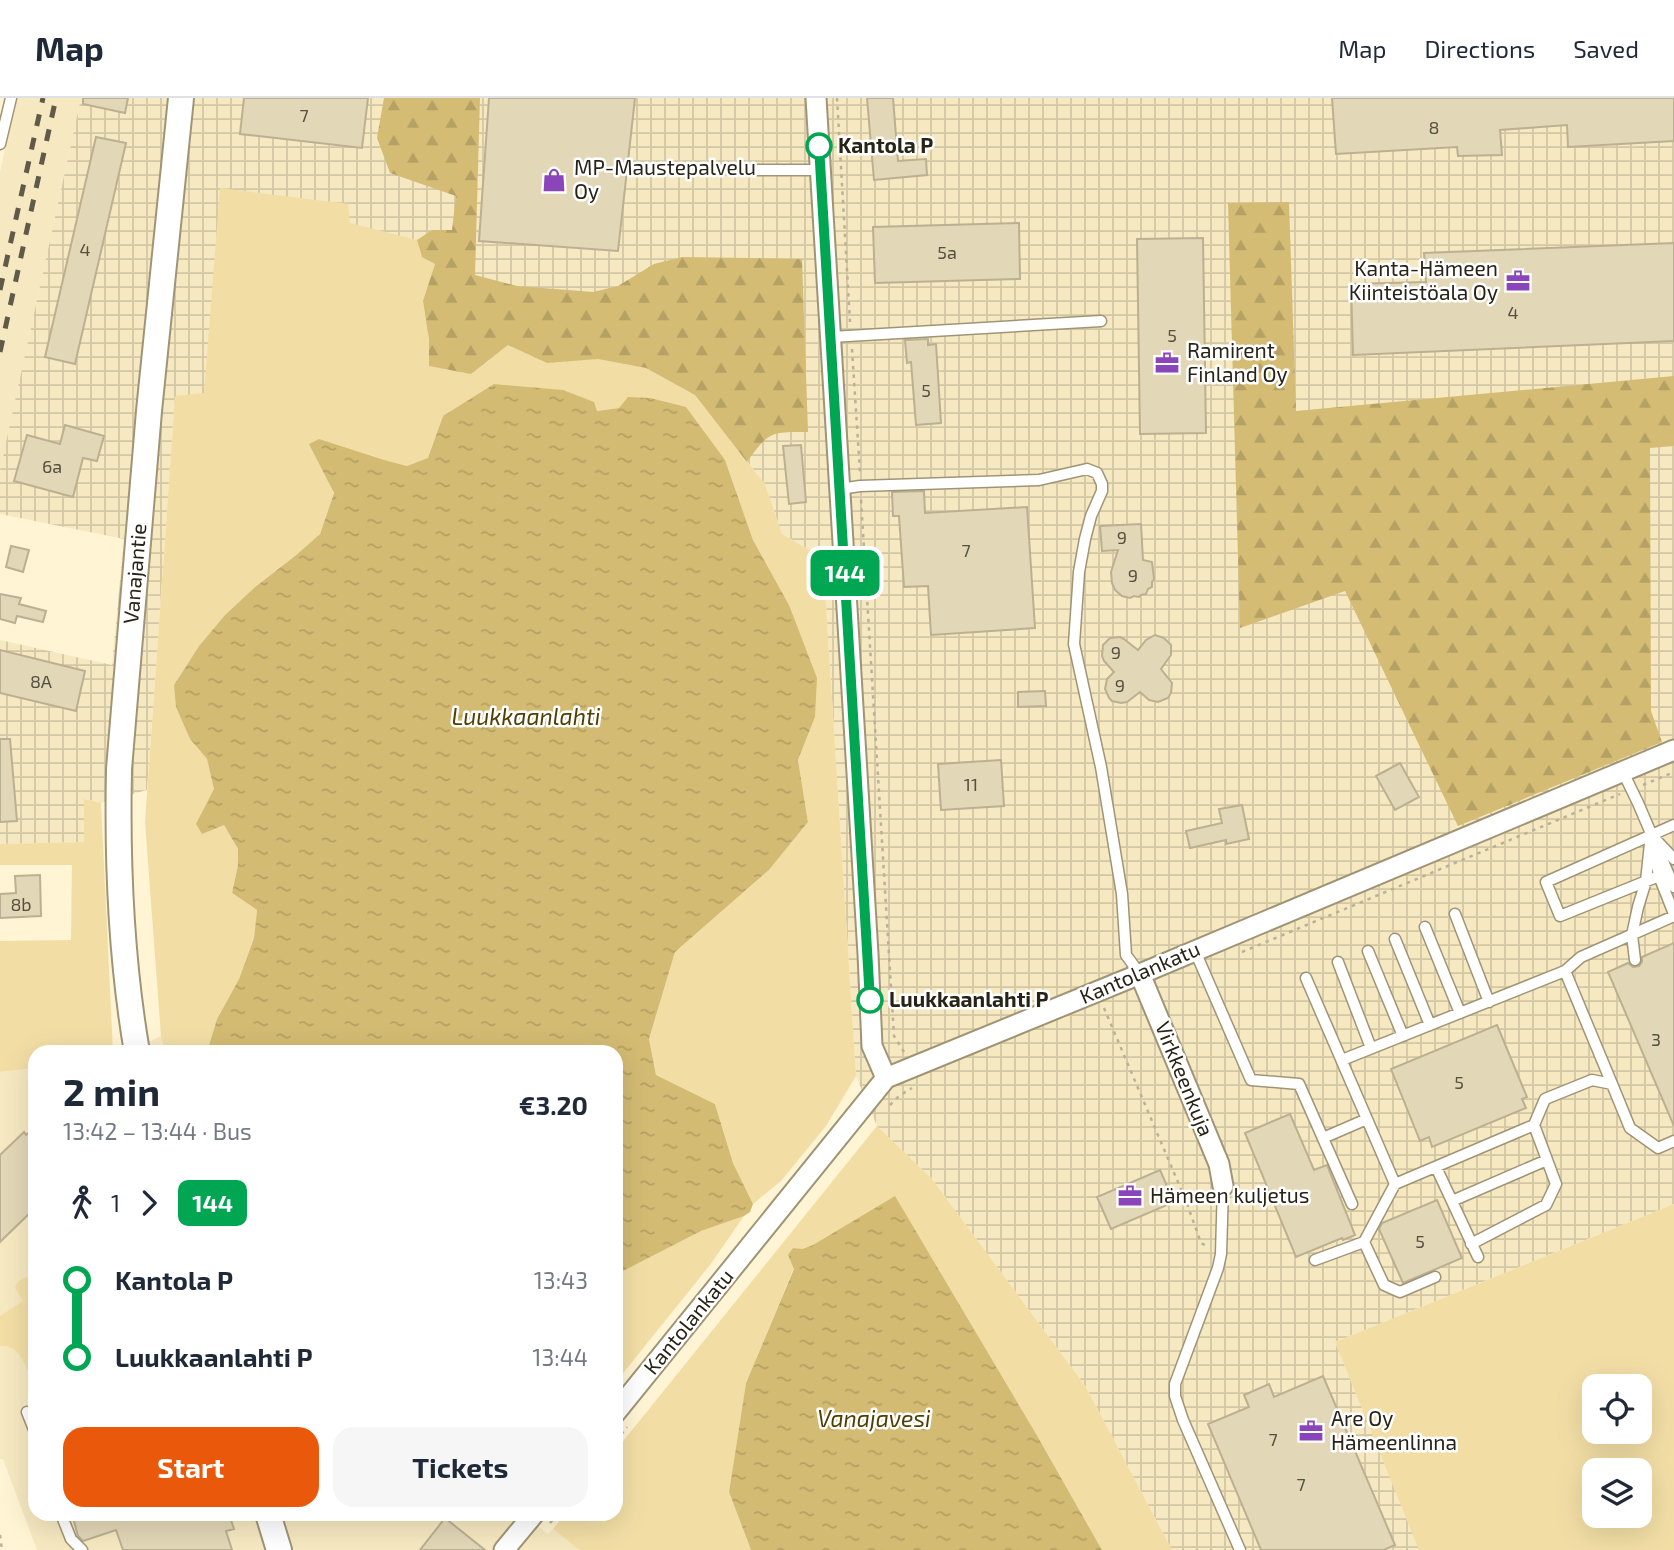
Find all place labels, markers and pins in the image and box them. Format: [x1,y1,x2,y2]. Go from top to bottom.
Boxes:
place label: Kantola P [838,132,933,157]
marker: Kantola P [806,133,832,159]
place label: MP-Maustepalvelu Oy [574,154,756,203]
shop icon: MP-Maustepalvelu Oy [540,166,568,194]
place label: Kanta-Hämeen Kiinteistöala Oy [1349,255,1498,304]
office icon: Kanta-Hämeen Kiinteistöala Oy [1504,267,1532,295]
place label: Ramirent Finland Oy [1187,337,1288,386]
office icon: Ramirent Finland Oy [1153,349,1181,377]
place label: Luukkaanlahti P [889,986,1049,1011]
marker: Luukkaanlahti P [857,987,883,1013]
office icon: Hämeen kuljetus [1116,1182,1144,1210]
place label: Hämeen kuljetus [1150,1182,1309,1208]
place label: Are Oy Hämeenlinna [1331,1405,1457,1454]
office icon: Are Oy Hämeenlinna [1297,1417,1325,1445]

